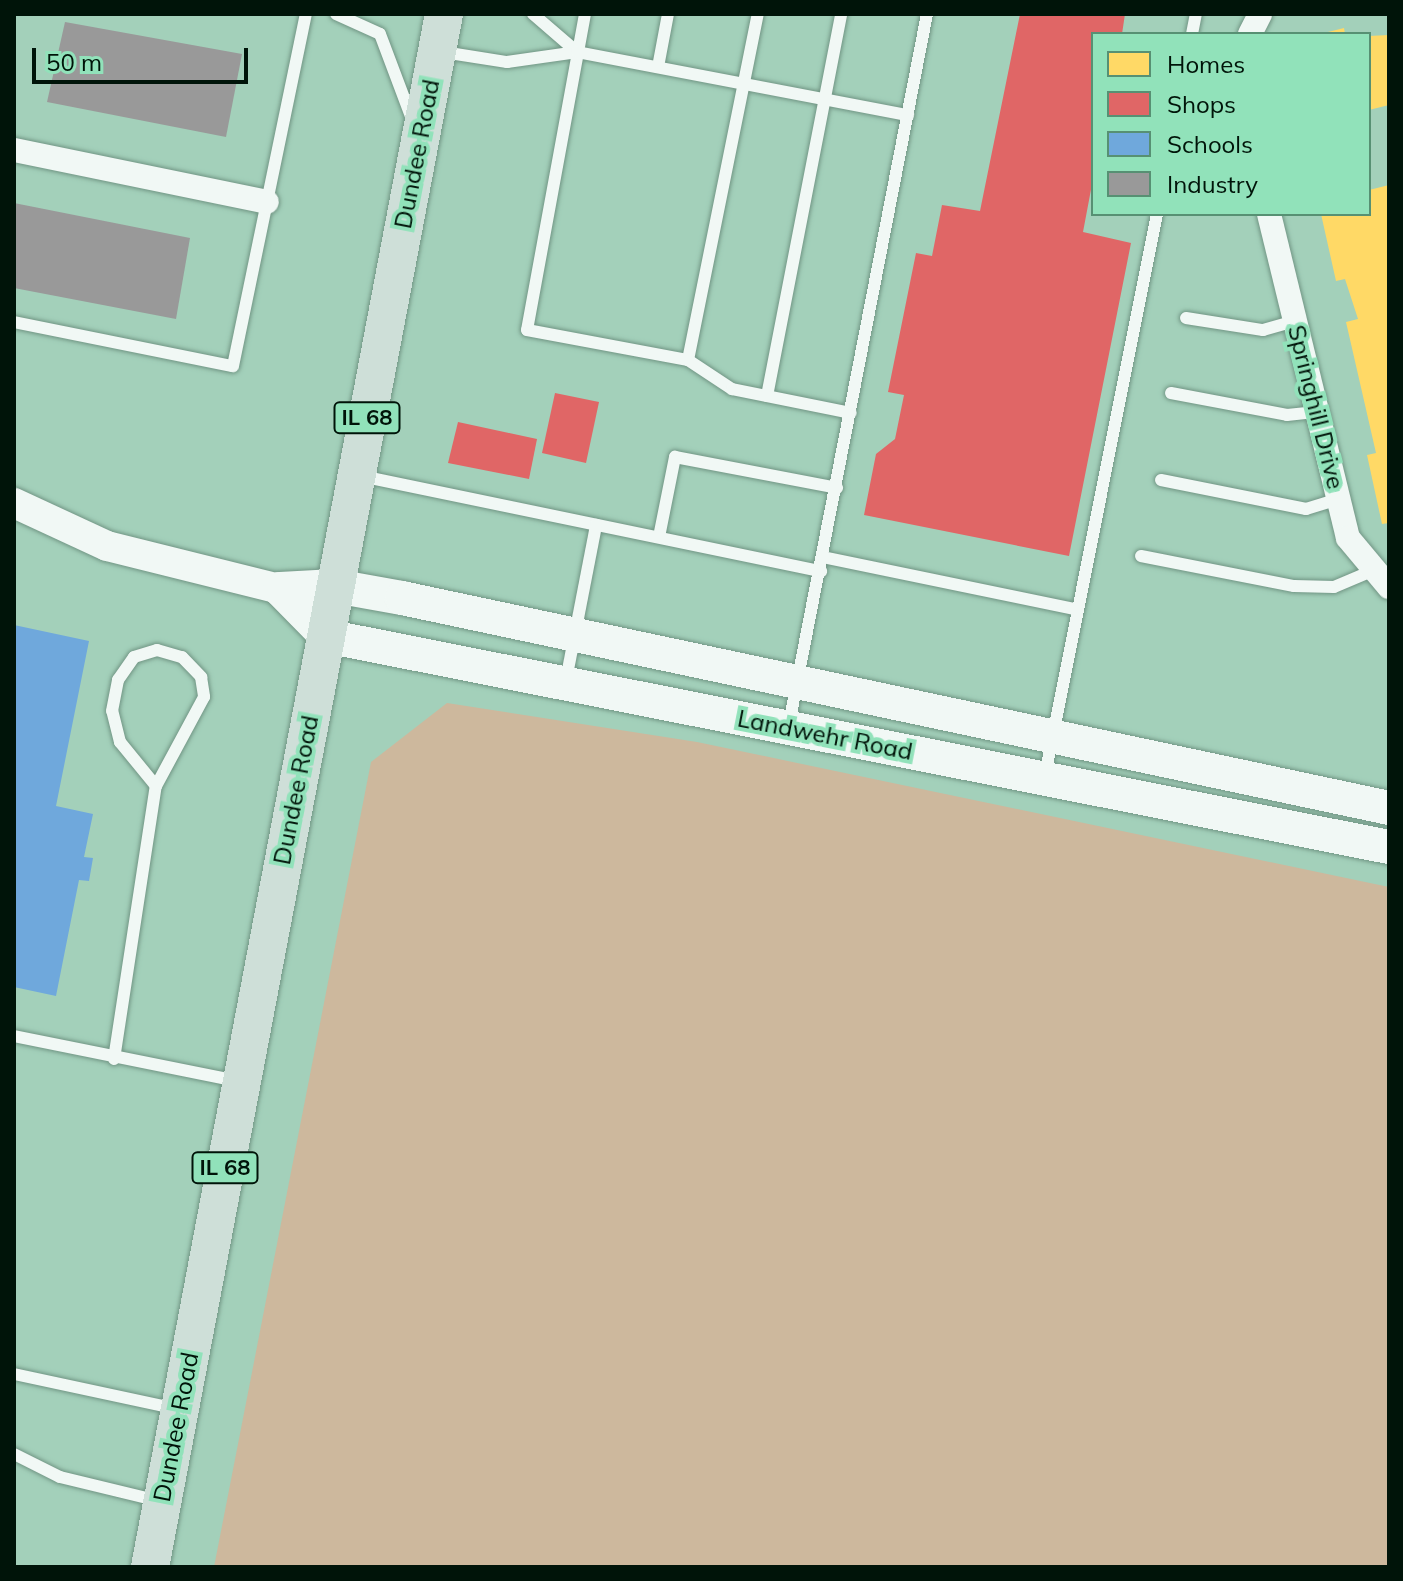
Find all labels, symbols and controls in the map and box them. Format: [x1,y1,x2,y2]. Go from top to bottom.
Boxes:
scale bar [36,32,252,82]
legend [1091,32,1371,216]
text: 50 m [46,47,102,77]
text: Homes [1167,49,1245,79]
street label: Dundee Road [388,77,446,231]
text: Shops [1167,89,1236,119]
text: Schools [1167,129,1253,159]
text: Industry [1167,169,1258,199]
street label: Springhill Drive [1282,322,1350,492]
road number: IL 68 [333,400,401,436]
street label: Landwehr Road [735,704,915,766]
street label: Dundee Road [267,713,325,867]
road number: IL 68 [191,1150,259,1186]
street label: Dundee Road [147,1350,205,1504]

